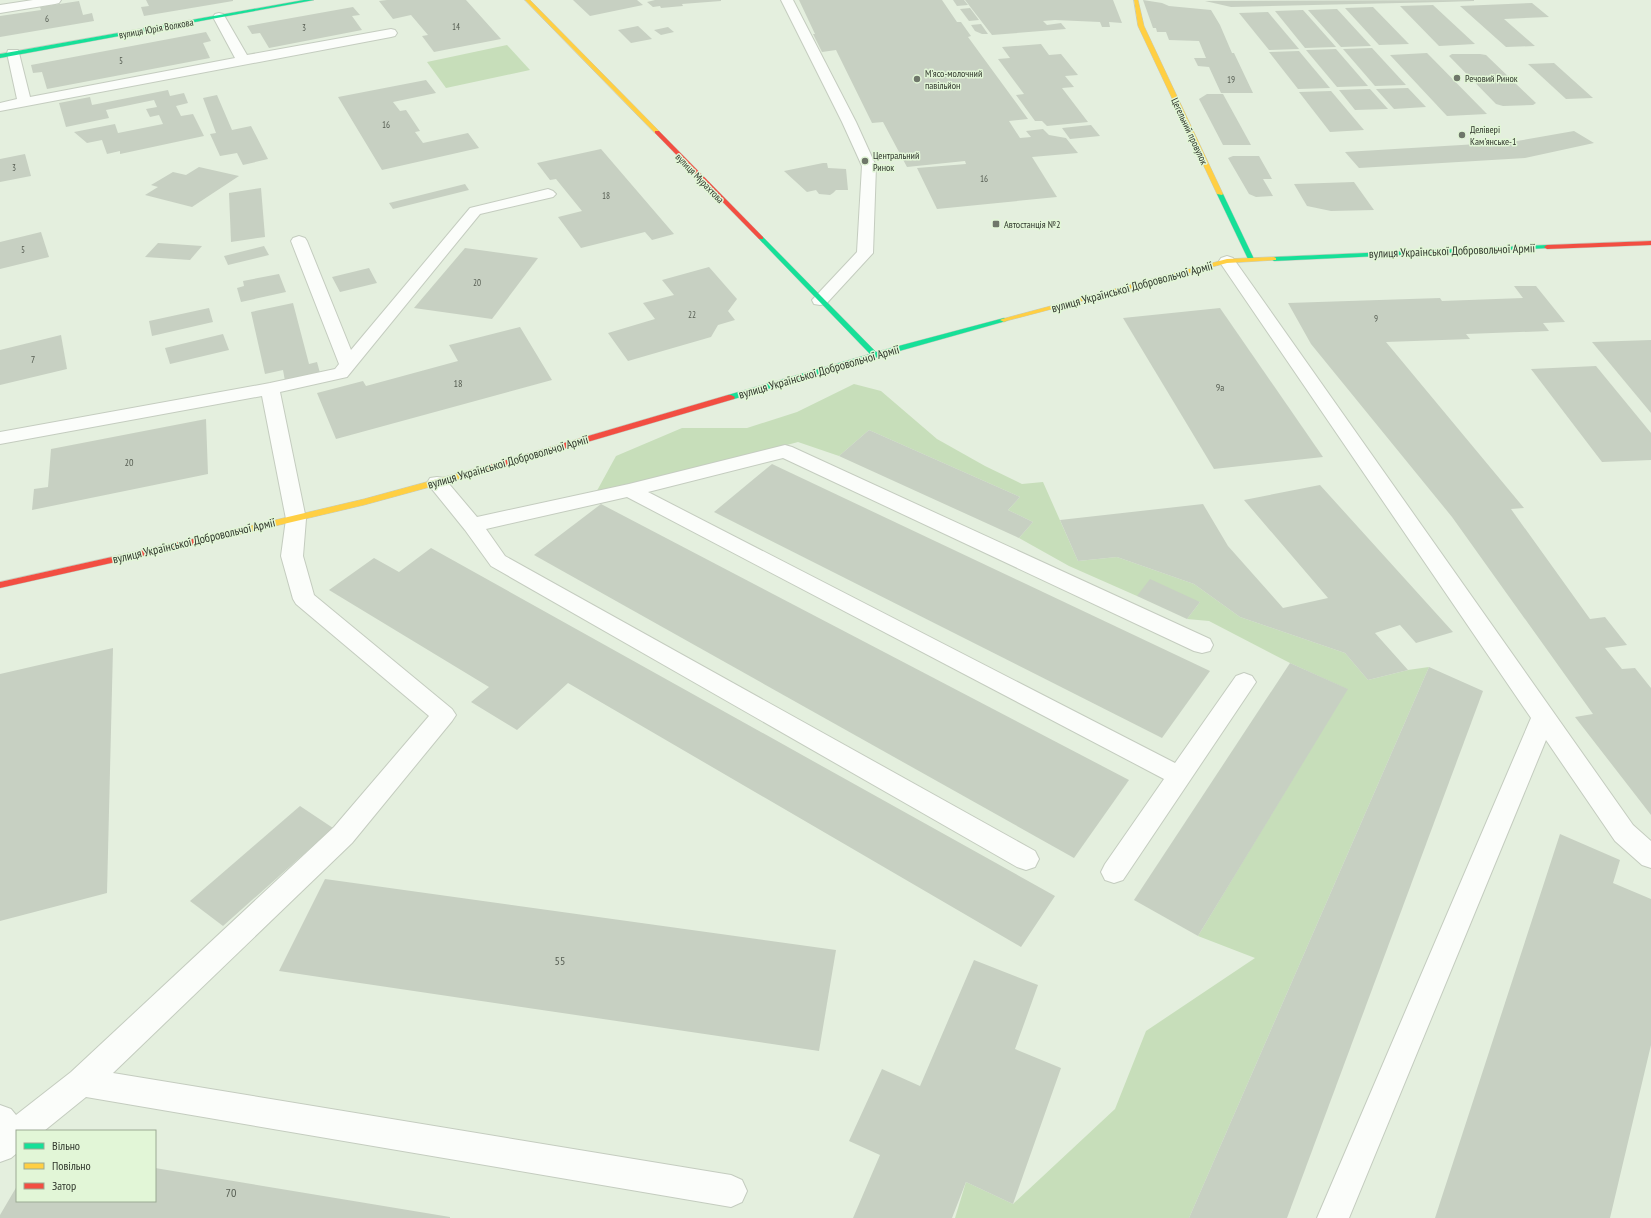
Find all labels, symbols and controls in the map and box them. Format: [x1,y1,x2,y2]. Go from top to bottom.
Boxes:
house number: 6 [45,13,49,24]
street label: вулиця Юрія Волкова [118,16,194,41]
house number: 14 [452,21,460,32]
house number: 3 [302,22,306,33]
house number: 5 [119,55,123,66]
place label: М'ясо-молочний павільйон [925,67,982,92]
place label: Речовий Ринок [1465,72,1518,85]
marker: Речовий Ринок [1452,73,1462,83]
marker: М'ясо-молочний павільйон [912,74,922,84]
house number: 19 [1227,74,1235,85]
street label: Цегельний провулок [1168,96,1211,167]
house number: 16 [382,119,390,130]
place label: Делівері Кам'янське-1 [1470,123,1517,148]
marker: Делівері Кам'янське-1 [1457,130,1467,140]
place label: Центральний Ринок [873,149,919,174]
street label: вулиця Мурахтова [673,151,727,206]
marker: Центральний Ринок [860,156,870,166]
house number: 3 [12,162,16,173]
house number: 16 [980,173,988,184]
house number: 18 [602,190,610,201]
place label: Автостанція №2 [1004,218,1061,231]
marker: Автостанція №2 [991,219,1001,229]
street label: вулиця Української Добровольчої Армії [1369,240,1536,261]
house number: 5 [21,244,25,255]
street label: вулиця Української Добровольчої Армії [1050,258,1214,315]
house number: 20 [473,277,481,288]
house number: 22 [688,309,696,320]
house number: 9 [1374,313,1378,324]
street label: вулиця Української Добровольчої Армії [737,341,901,402]
house number: 7 [31,353,35,366]
house number: 18 [454,377,463,390]
house number: 9а [1216,381,1224,394]
street label: вулиця Української Добровольчої Армії [426,431,590,492]
house number: 20 [125,456,134,469]
street label: вулиця Української Добровольчої Армії [111,514,277,567]
house number: 55 [555,953,565,968]
legend [16,1130,156,1202]
text: Вільно [52,1138,80,1153]
text: Повільно [52,1158,91,1173]
text: Затор [52,1178,76,1193]
house number: 70 [226,1185,236,1200]

